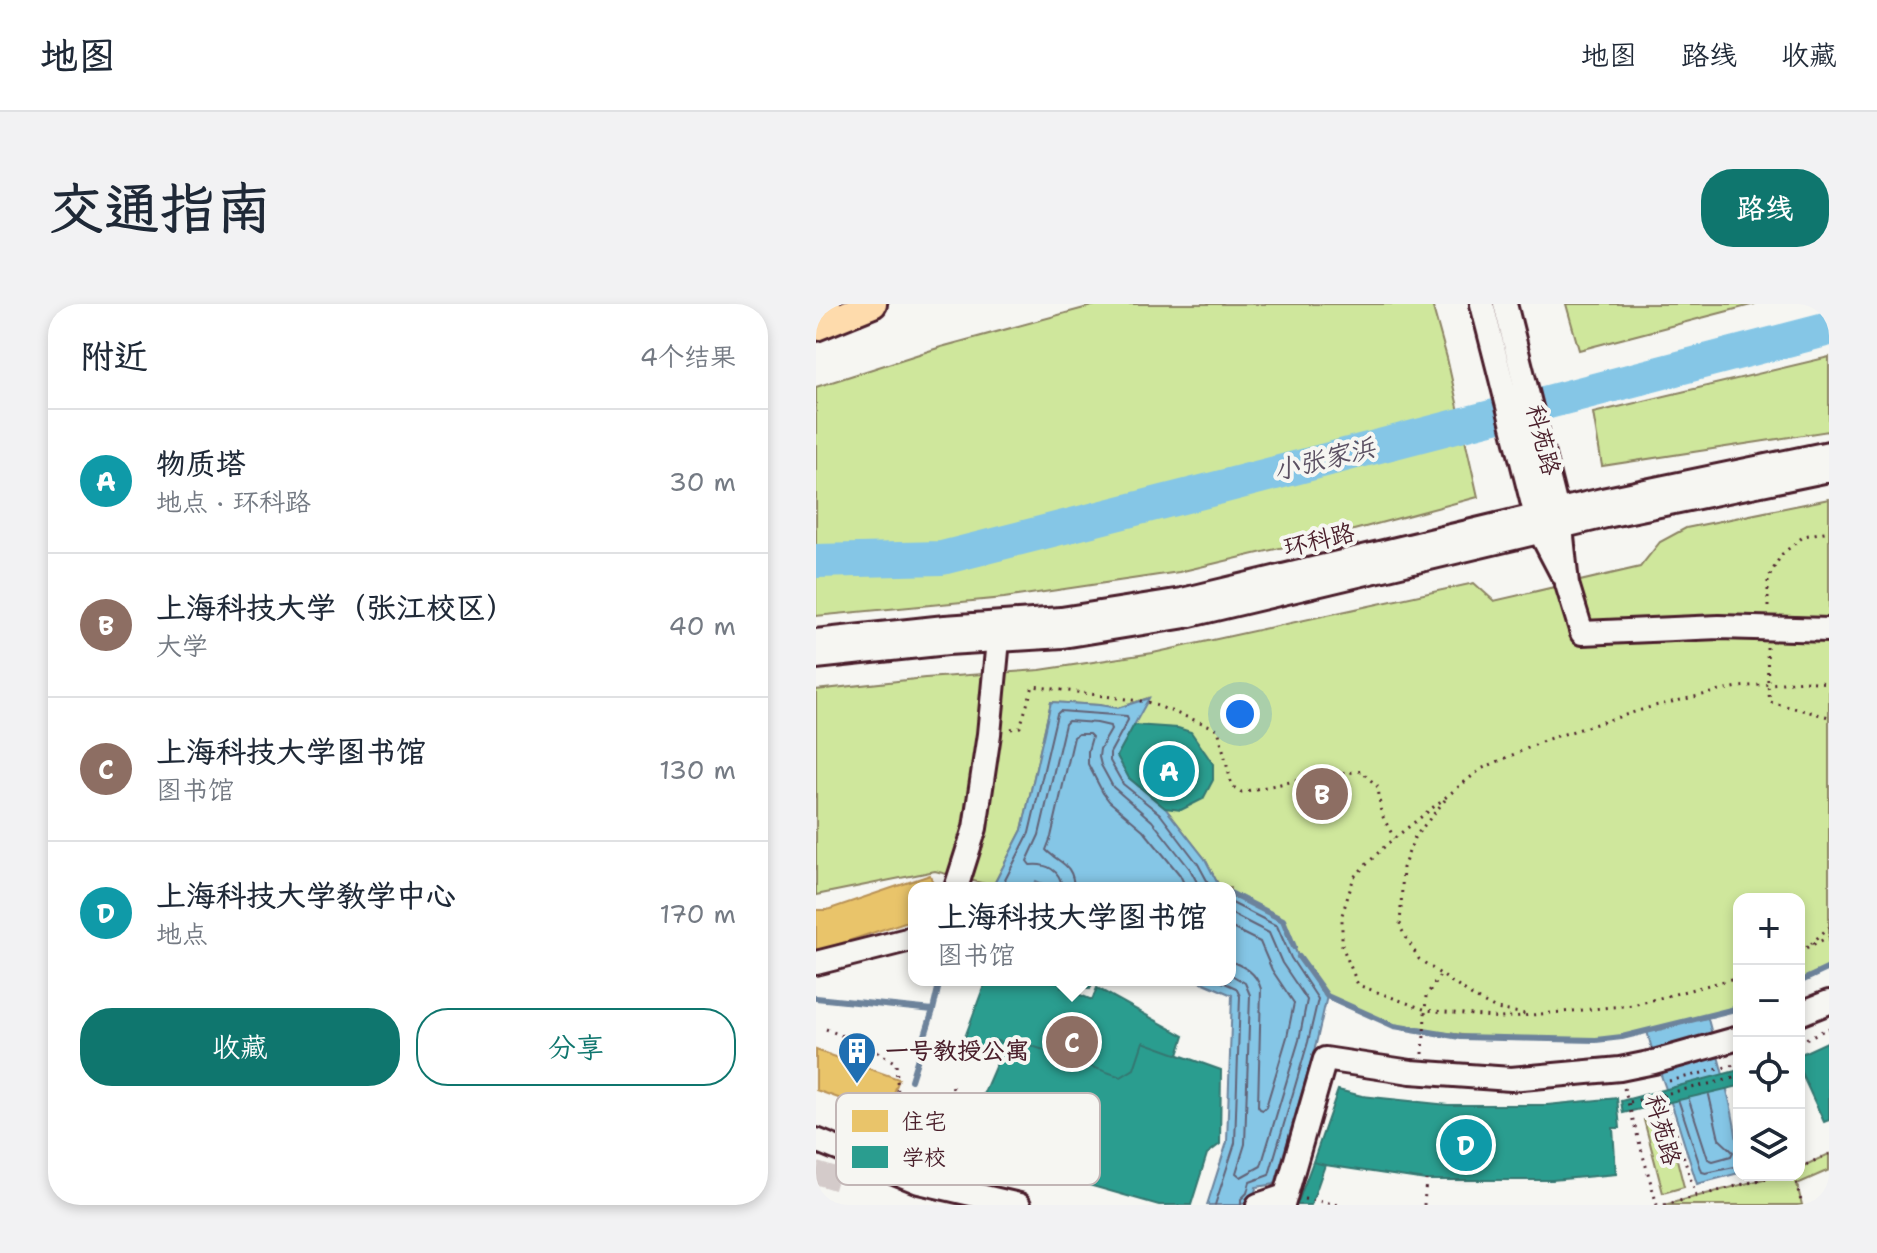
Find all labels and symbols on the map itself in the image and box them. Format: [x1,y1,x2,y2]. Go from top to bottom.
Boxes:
street label: 科苑路 [1519,401,1567,479]
water label: 小张家浜 [1269,429,1380,488]
street label: 环科路 [1280,516,1358,564]
your location [1220,694,1260,734]
pin: A [1143,741,1195,801]
pin: B [1296,764,1348,824]
pin: C [1046,1012,1098,1072]
building icon: 一号教授公寓 [836,1030,878,1085]
place label: 一号教授公寓 [885,1035,1029,1067]
street label: 科苑路 [1638,1091,1688,1169]
legend [836,1093,1100,1185]
text: 住宅 [902,1107,946,1136]
pin: D [1440,1115,1492,1175]
text: 学校 [902,1143,946,1172]

